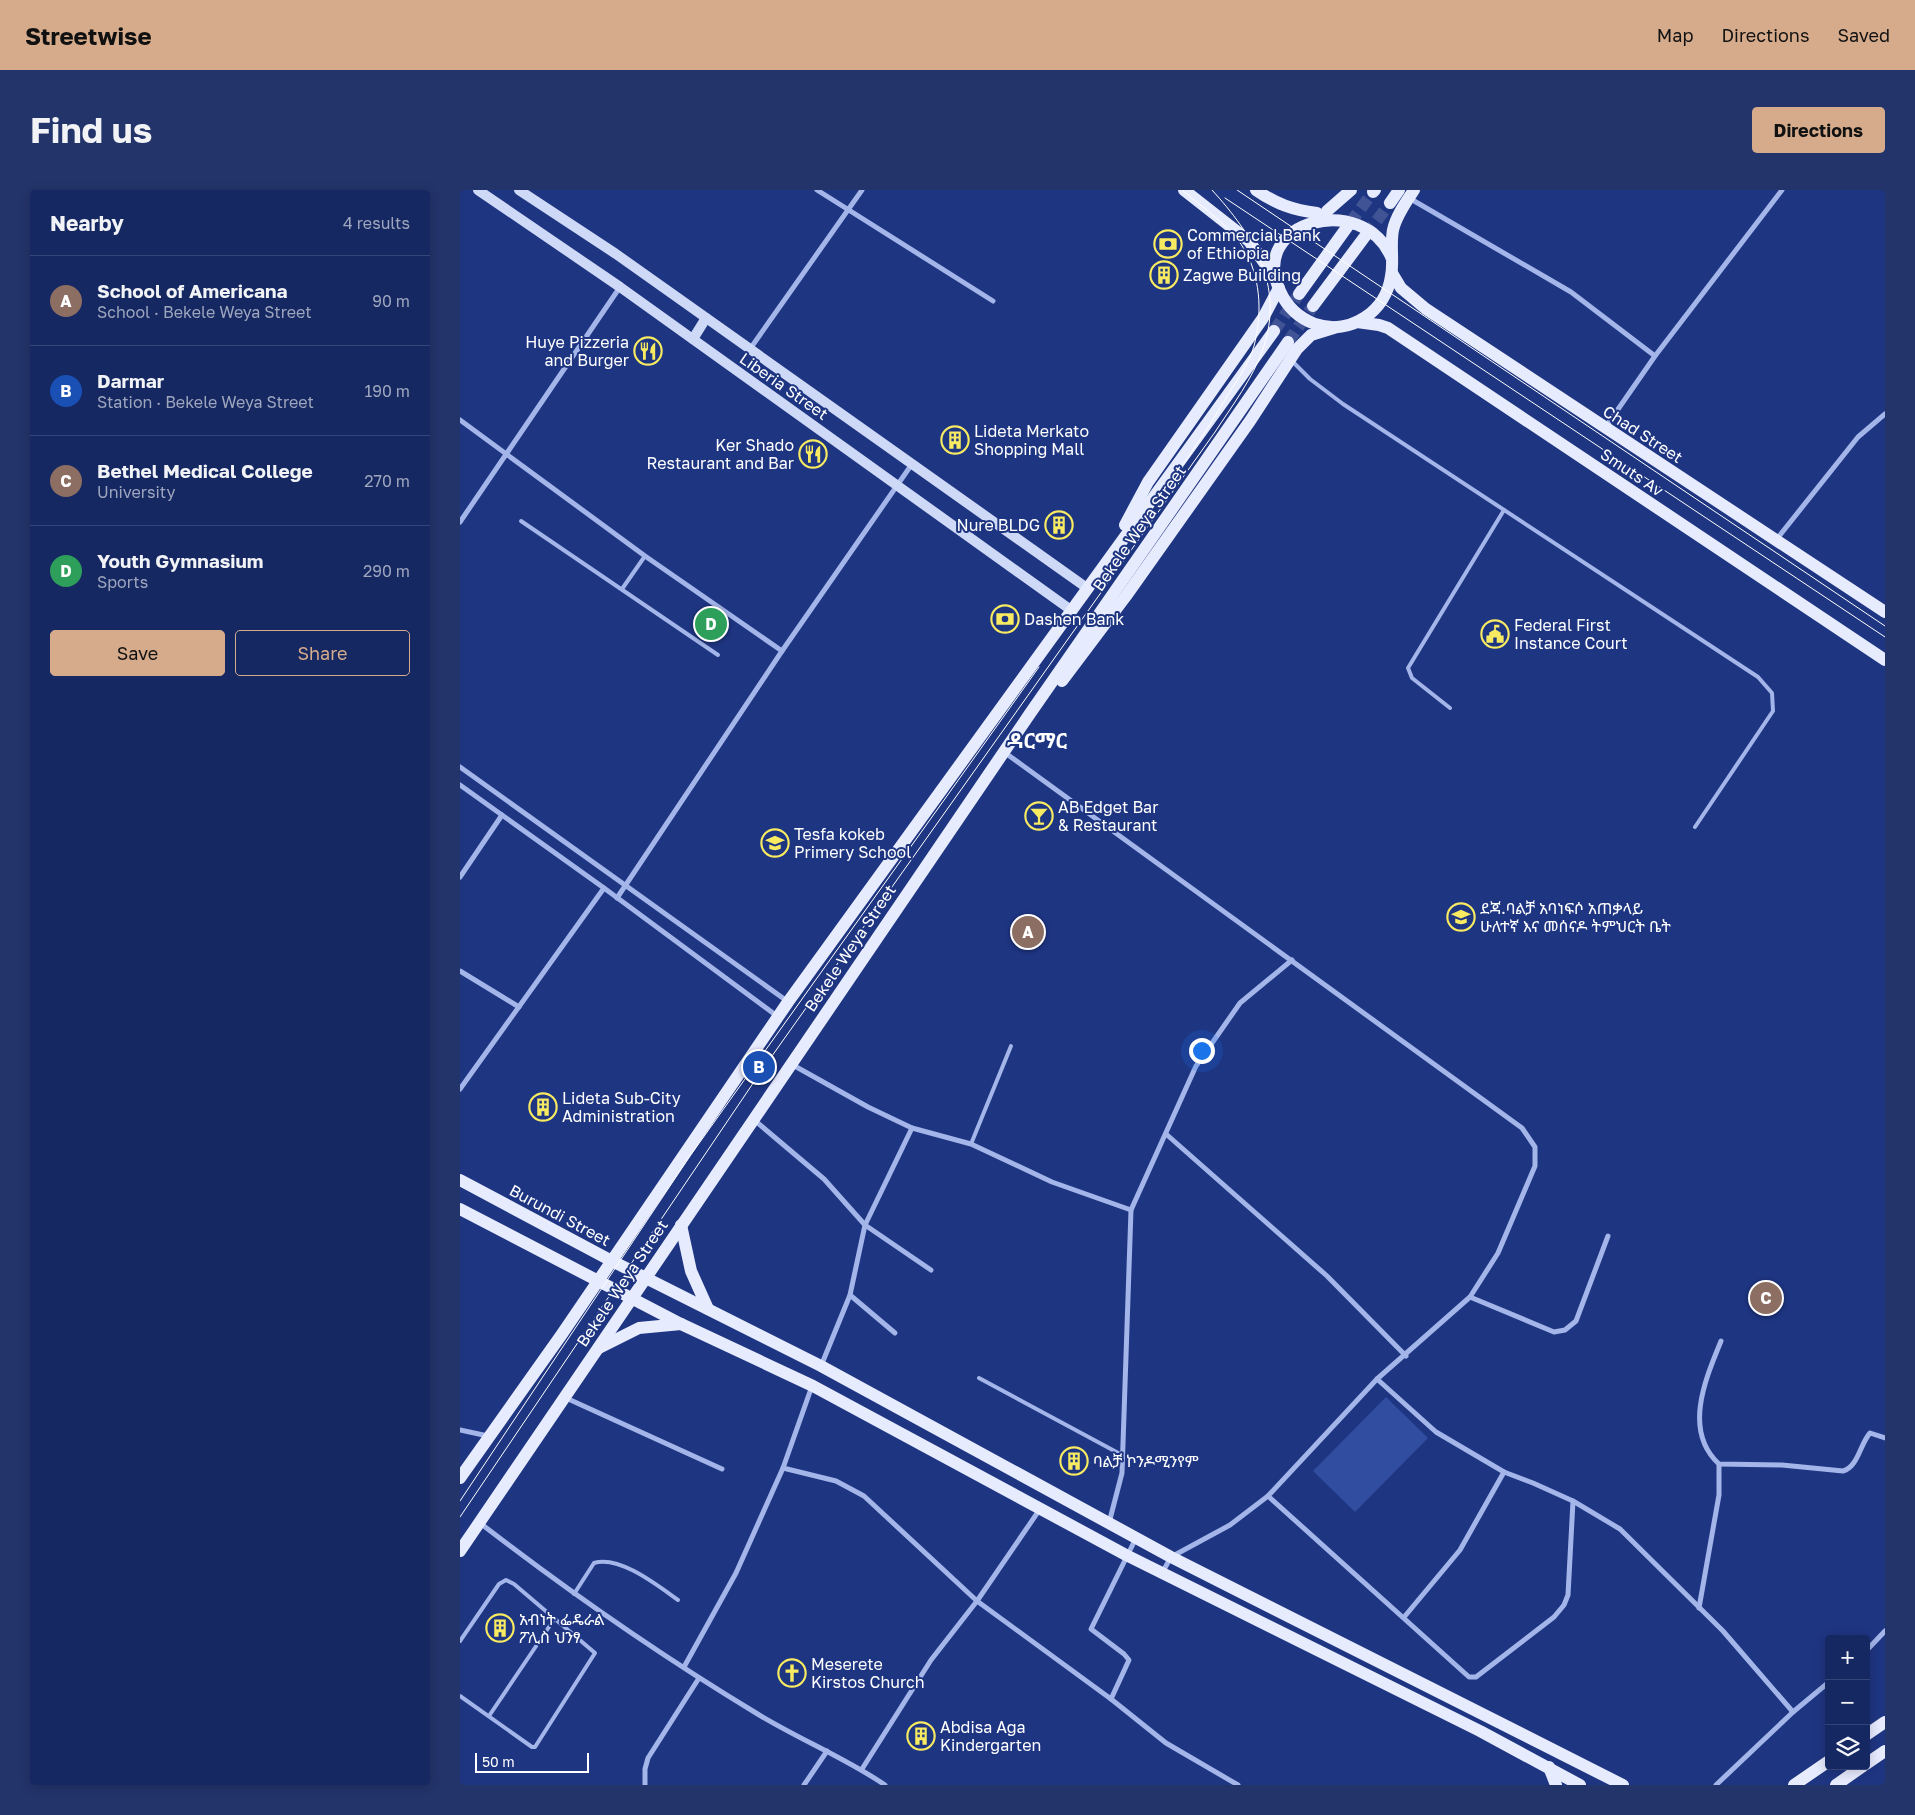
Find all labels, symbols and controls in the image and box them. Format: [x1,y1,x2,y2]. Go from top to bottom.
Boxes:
text: Streetwise [25,21,152,50]
text: Map [1657,24,1693,46]
text: Directions [1721,24,1809,46]
text: Saved [1837,24,1890,46]
button: Directions [1752,107,1885,153]
text: Find us [30,109,152,151]
text: Nearby [50,210,124,236]
text: 4 results [343,213,410,233]
place label: Commercial Bank of Ethiopia [1187,225,1321,263]
bank icon: Commercial Bank of Ethiopia [1153,229,1183,259]
building icon: Zagwe Building [1149,260,1179,290]
place label: Zagwe Building [1183,265,1301,285]
text: School of Americana [97,279,287,302]
text: A [60,291,72,311]
text: 90 m [372,291,410,311]
text: School · Bekele Weya Street [97,302,312,322]
place label: Huye Pizzeria and Burger [525,332,629,370]
restaurant icon: Huye Pizzeria and Burger [633,336,663,366]
street label: Liberia Street [736,348,832,424]
text: Darmar [97,369,164,392]
text: B [60,381,72,401]
text: 190 m [364,381,410,401]
text: Station · Bekele Weya Street [97,392,314,412]
street label: Chad Street [1599,401,1687,467]
place label: Lideta Merkato Shopping Mall [974,421,1089,459]
building icon: Lideta Merkato Shopping Mall [940,425,970,455]
place label: Ker Shado Restaurant and Bar [646,435,794,473]
restaurant icon: Ker Shado Restaurant and Bar [798,439,828,469]
street label: Smuts Av [1597,444,1667,500]
text: Bethel Medical College [97,459,313,482]
street label: Bekele Weya Street [1088,461,1190,595]
text: C [60,471,72,491]
text: 270 m [364,471,410,491]
text: University [97,482,175,502]
building icon: Nure BLDG [1044,510,1074,540]
place label: Nure BLDG [956,515,1040,535]
text: Youth Gymnasium [97,549,263,572]
text: D [60,561,72,581]
text: 290 m [363,561,410,581]
text: Sports [97,572,148,592]
bank icon: Dashen Bank [990,604,1020,634]
pin: D [695,605,727,643]
place label: Dashen Bank [1024,609,1124,629]
place label: Federal First Instance Court [1514,615,1628,653]
public building icon: Federal First Instance Court [1480,619,1510,649]
button: Save [50,630,225,676]
button: Share [235,630,410,676]
district label: ዳርማር [1007,727,1067,753]
place label: AB Edget Bar & Restaurant [1058,797,1158,835]
bar icon: AB Edget Bar & Restaurant [1024,801,1054,831]
place label: Tesfa kokeb Primery School [794,824,911,862]
school or university icon: Tesfa kokeb Primery School [760,828,790,858]
street label: Bekele Weya Street [800,881,900,1015]
place label: ደጃ.ባልቻ አባነፍሶ አጠቃላይ ሁለተኛ እና መሰናዶ ትምህርት ቤት [1480,898,1671,936]
school or university icon: ደጃ.ባልቻ አባነፍሶ አጠቃላይ ሁለተኛ እና መሰናዶ ትምህርት ቤት [1446,902,1476,932]
pin: A [1012,913,1044,951]
your location [1189,1038,1215,1064]
pin: B [743,1048,775,1086]
place label: Lideta Sub-City Administration [562,1088,681,1126]
building icon: Lideta Sub-City Administration [528,1092,558,1122]
street label: Burundi Street [506,1180,614,1250]
street label: Bekele Weya Street [572,1216,672,1350]
pin: C [1750,1279,1782,1317]
building icon: ባልቻ ኮንዶሚንየም [1059,1446,1089,1476]
place label: ባልቻ ኮንዶሚንየም [1093,1451,1199,1471]
place label: አብነት ፌዴራል ፖሊስ ህንፃ [519,1609,605,1647]
building icon: አብነት ፌዴራል ፖሊስ ህንፃ [485,1613,515,1643]
map controls [1825,1635,1870,1770]
button: + [1825,1635,1870,1680]
place label: Meserete Kirstos Church [811,1654,925,1692]
church icon: Meserete Kirstos Church [777,1658,807,1688]
button: − [1825,1680,1870,1725]
place label: Abdisa Aga Kindergarten [940,1717,1041,1755]
building icon: Abdisa Aga Kindergarten [906,1721,936,1751]
button: layers [1825,1725,1870,1770]
scale bar [475,1750,589,1773]
text: 50 m [482,1753,515,1770]

